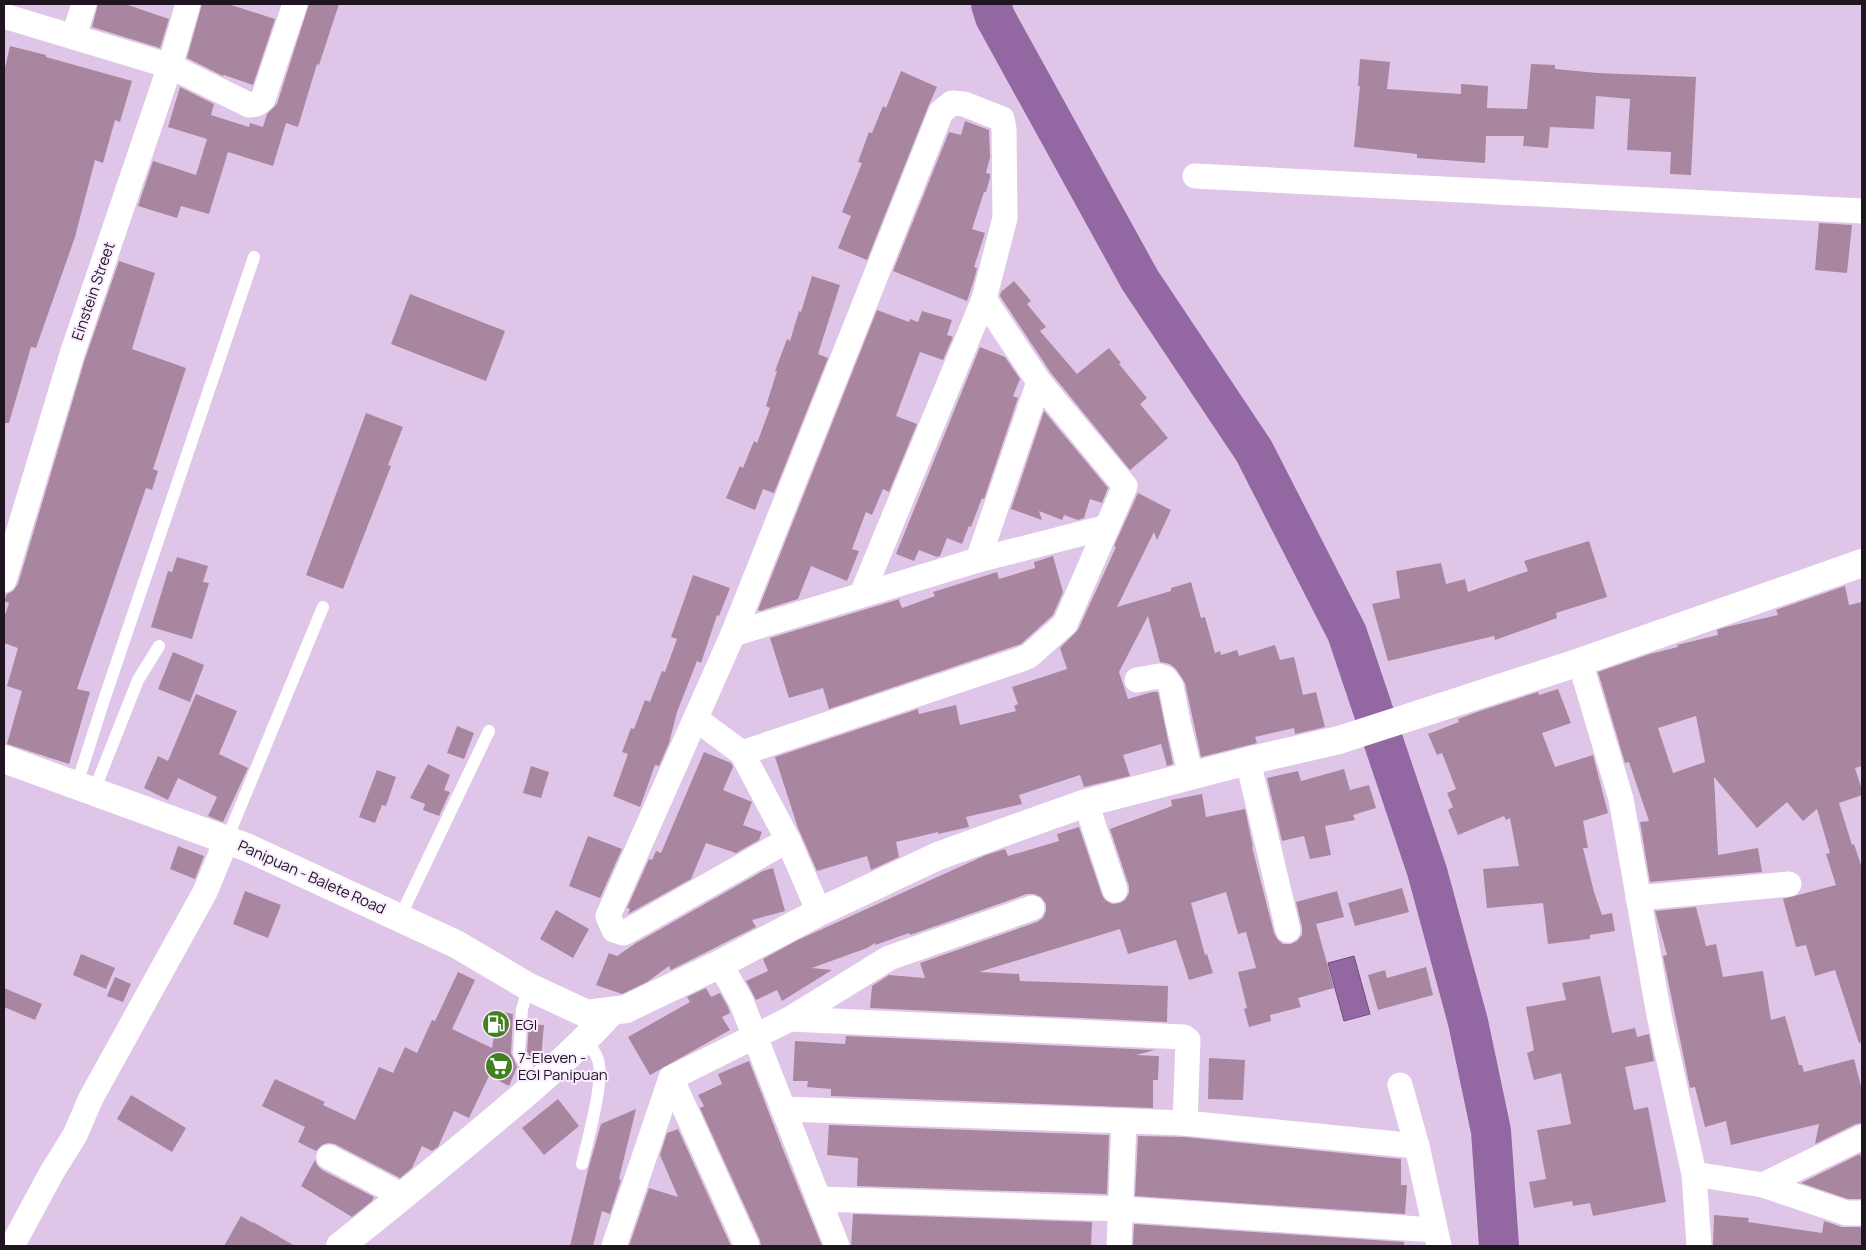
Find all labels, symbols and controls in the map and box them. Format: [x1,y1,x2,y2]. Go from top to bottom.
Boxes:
street label: Einstein Street [66,239,120,343]
street label: Panipuan - Balete Road [235,835,389,919]
fuel station icon: EGI [481,1009,511,1039]
place label: EGI [515,1014,537,1035]
place label: 7-Eleven - EGI Panipuan [518,1047,608,1085]
supermarket icon: 7-Eleven - EGI Panipuan [484,1051,514,1081]

